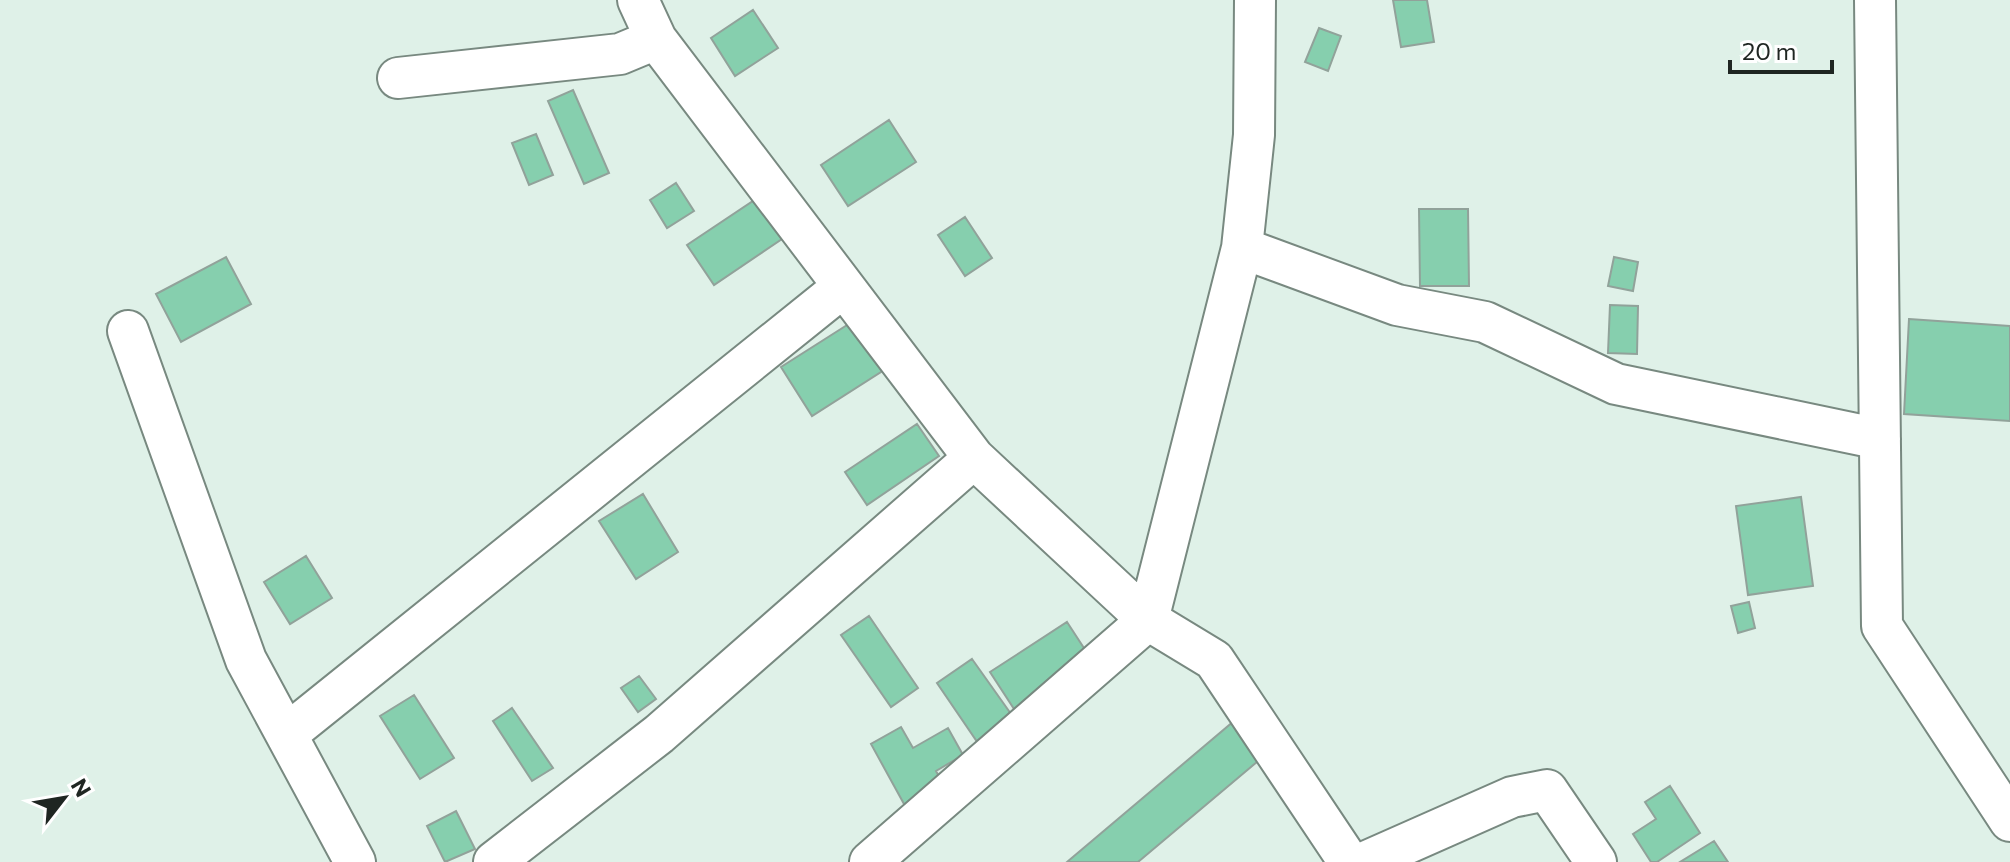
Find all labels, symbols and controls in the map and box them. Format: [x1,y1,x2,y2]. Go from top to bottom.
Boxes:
scale bar [1730,24,1832,74]
text: 20 m [1742,36,1796,65]
north arrow [24,758,104,838]
text: N [66,773,97,801]

